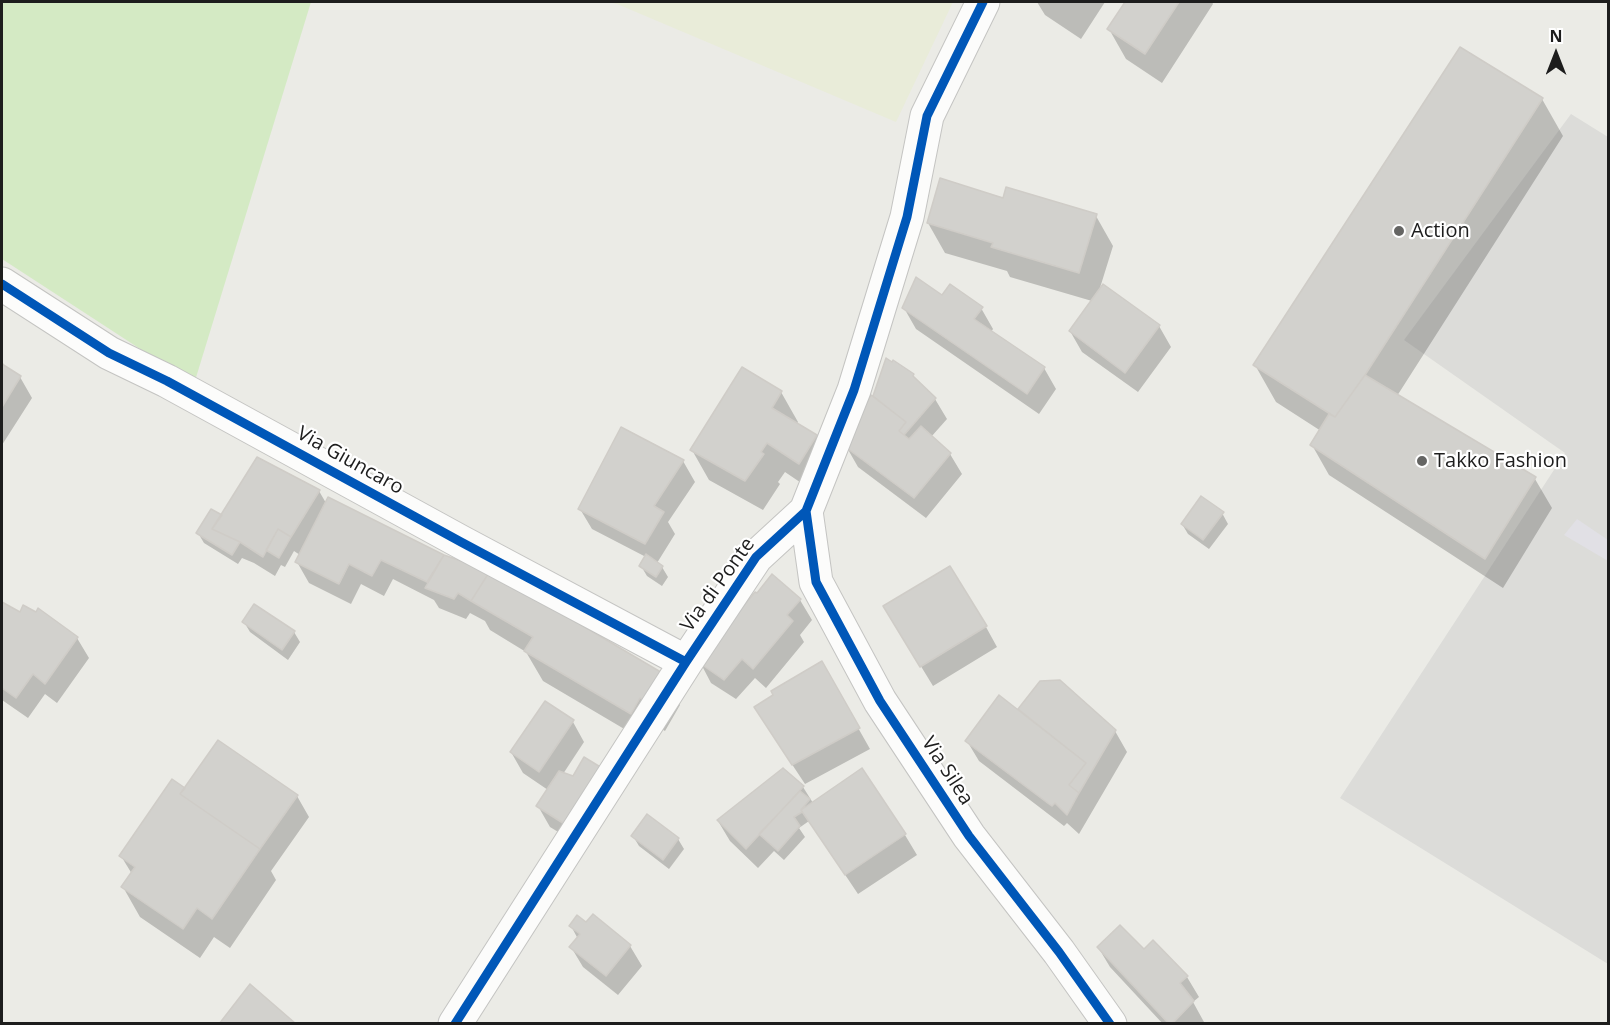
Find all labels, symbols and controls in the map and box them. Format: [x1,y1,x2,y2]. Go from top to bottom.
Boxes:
north arrow [1526,24,1586,84]
text: N [1549,25,1563,47]
place label: Action [1411,219,1470,243]
marker: Action [1392,224,1406,238]
street label: Via Giuncaro [292,422,408,500]
place label: Takko Fashion [1434,449,1567,473]
marker: Takko Fashion [1415,454,1429,468]
street label: Via di Ponte [676,533,760,637]
street label: Via Silea [916,732,978,810]

